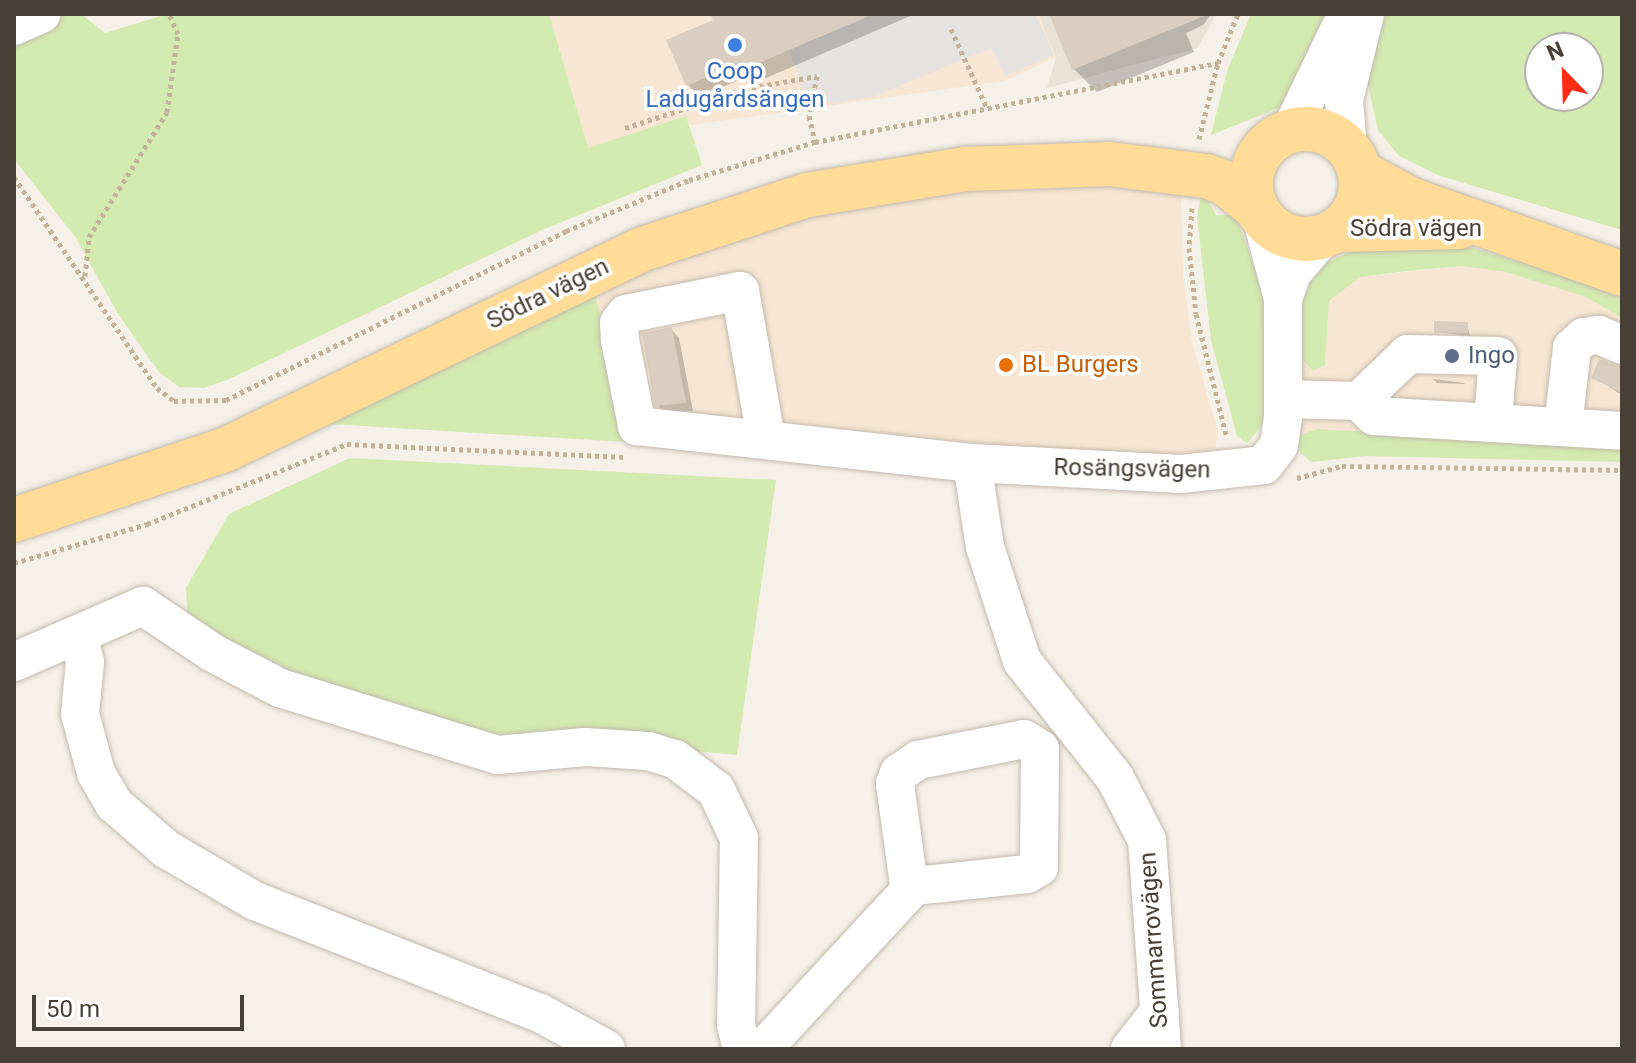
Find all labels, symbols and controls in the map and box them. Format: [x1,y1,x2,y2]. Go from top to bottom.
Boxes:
north arrow [1524,32,1604,112]
marker: Coop Ladugårdsängen [726,36,744,54]
text: N [1543,37,1567,66]
place label: Coop Ladugårdsängen [646,58,824,114]
street label: Södra vägen [1350,215,1482,243]
street label: Södra vägen [482,252,614,336]
place label: Ingo [1468,342,1515,370]
marker: Ingo [1443,347,1461,365]
place label: BL Burgers [1022,351,1139,379]
marker: BL Burgers [997,356,1015,374]
street label: Rosängsvägen [1053,453,1211,485]
street label: Sommarrovägen [1133,851,1175,1029]
scale bar [36,979,248,1029]
text: 50 m [46,995,100,1023]

